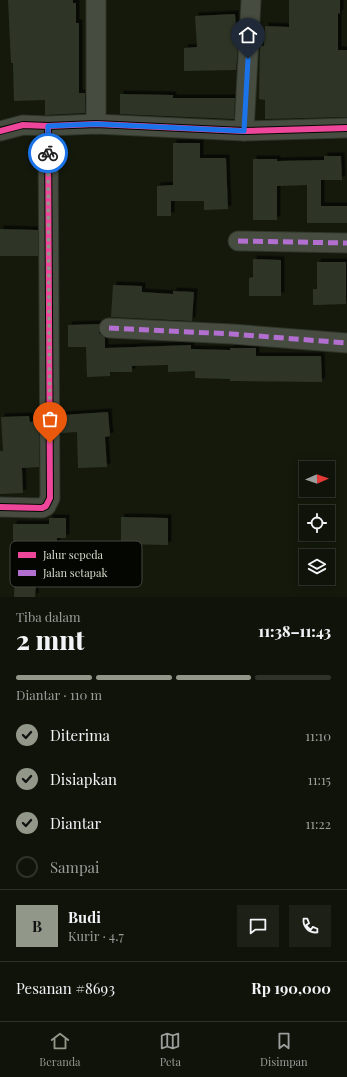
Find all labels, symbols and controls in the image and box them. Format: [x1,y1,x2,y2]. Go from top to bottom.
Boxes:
pin [231,18,265,59]
icon: home [237,24,259,46]
courier [28,133,68,173]
icon: bike [37,142,59,164]
pin [33,402,67,443]
icon: bag [39,408,61,430]
north arrow [299,461,335,497]
map controls [299,461,335,585]
button: locate [299,505,335,541]
legend [10,541,142,587]
text: Jalur sepeda [42,547,104,562]
button: layers [299,549,335,585]
text: Jalan setapak [42,565,108,580]
text: Tiba dalam [16,608,81,625]
text: 11:38–11:43 [258,621,331,641]
text: 2 mnt [16,622,84,657]
text: Diantar · 110 m [16,686,102,703]
icon: check [16,724,38,746]
text: Diterima [50,725,110,745]
text: 11:10 [305,727,331,744]
icon: check [16,768,38,790]
text: Disiapkan [50,769,117,789]
text: 11:15 [308,771,331,788]
icon: check [16,812,38,834]
text: Diantar [50,813,101,833]
text: 11:22 [305,815,331,832]
text: Sampai [50,857,99,877]
button: chat [237,905,279,947]
button: phone [289,905,331,947]
text: Budi [68,907,101,927]
text: B [32,916,42,936]
text: Kurir · 4.7 [68,927,124,944]
text: Pesanan #8693 [16,978,115,998]
text: Rp 190,000 [251,978,331,998]
tab: Beranda [39,1030,81,1069]
tab: Peta [159,1030,181,1069]
tab: Disimpan [260,1030,308,1069]

